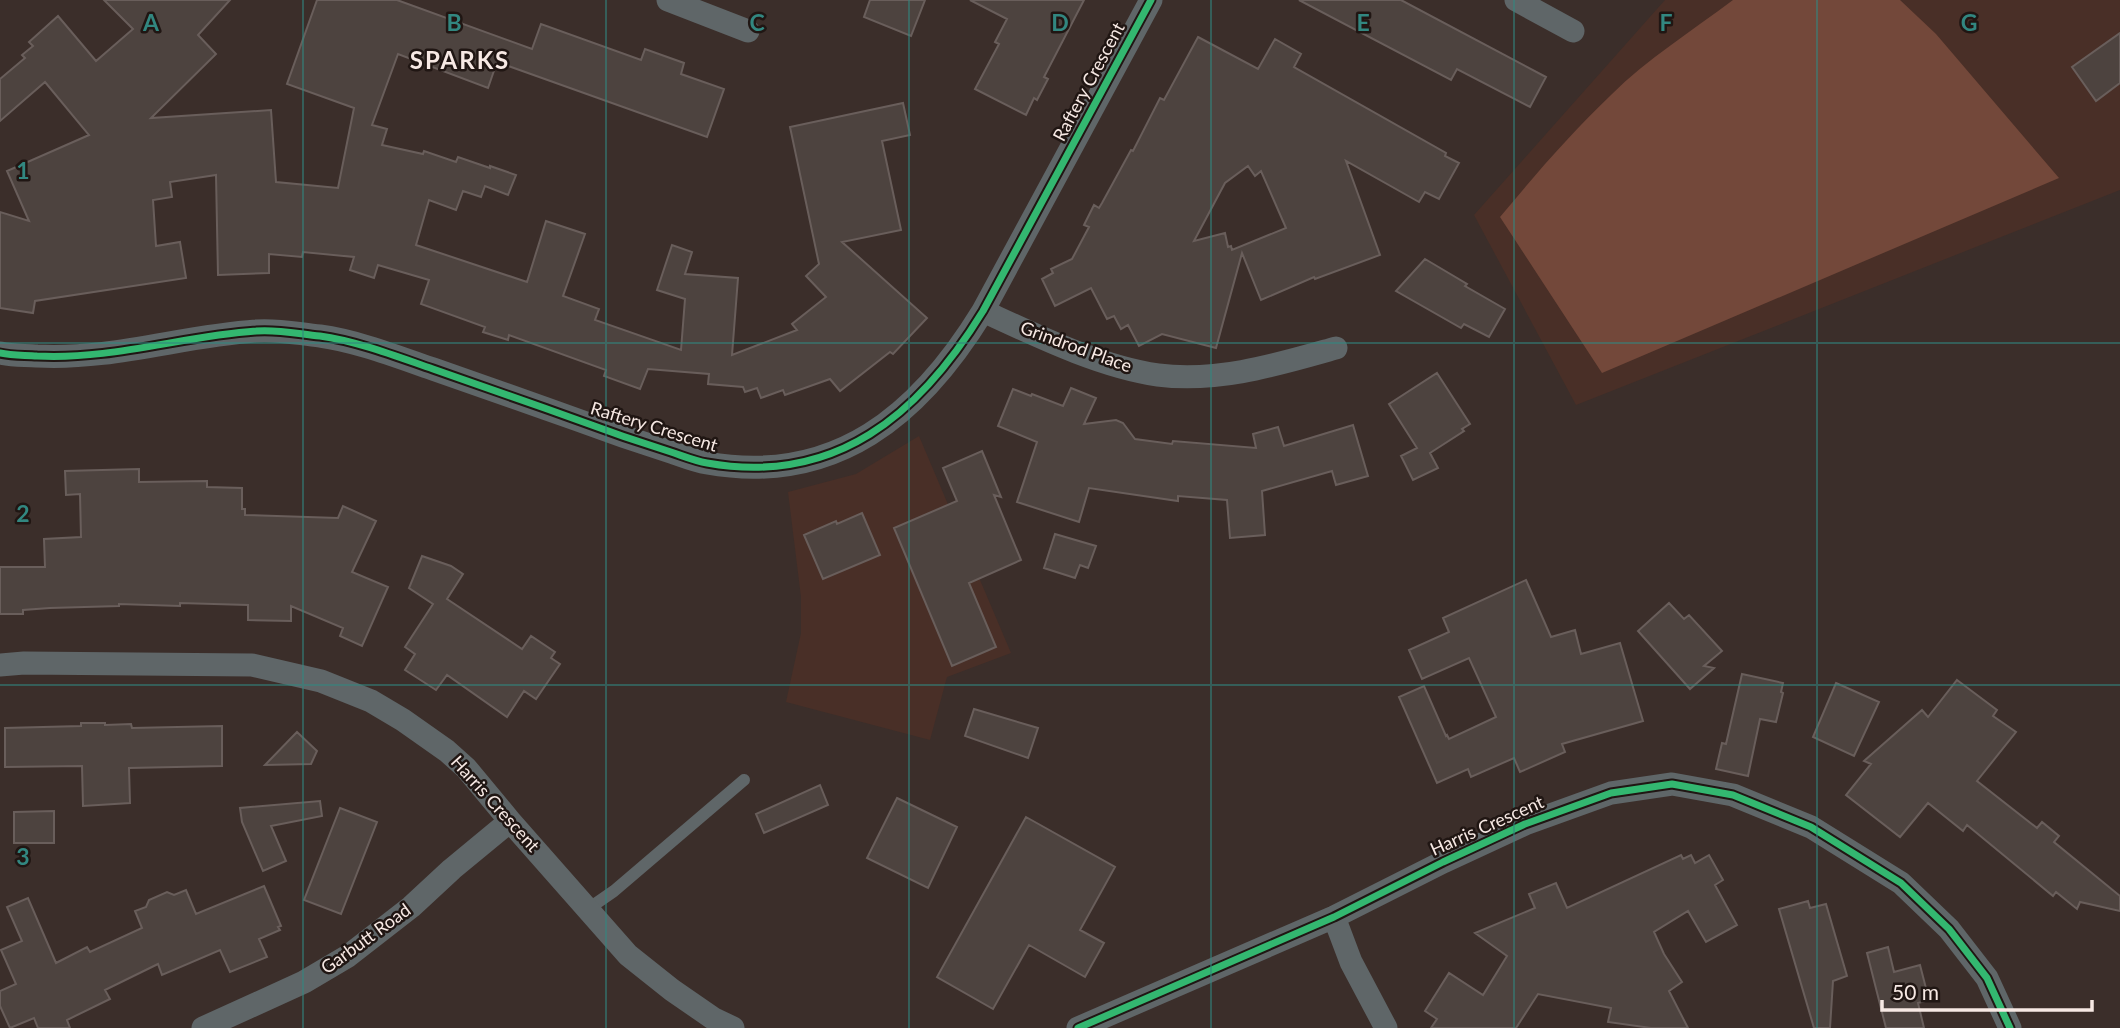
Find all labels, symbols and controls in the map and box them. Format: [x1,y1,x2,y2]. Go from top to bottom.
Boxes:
text: A [142,8,160,36]
text: B [446,8,462,36]
text: C [749,8,765,36]
text: D [1051,8,1069,36]
text: E [1356,8,1370,36]
text: F [1659,8,1673,36]
text: G [1961,8,1977,36]
street label: Raftery Crescent [1048,18,1129,145]
district label: SPARKS [410,45,510,74]
text: 1 [16,156,30,184]
street label: Grindrod Place [1018,316,1135,376]
street label: Raftery Crescent [588,396,721,456]
text: 2 [16,499,30,527]
street label: Harris Crescent [447,751,545,856]
street label: Harris Crescent [1426,790,1547,860]
text: 3 [16,842,30,870]
street label: Garbutt Road [316,898,415,978]
scale bar [1882,968,2092,1012]
text: 50 m [1892,979,1939,1004]

